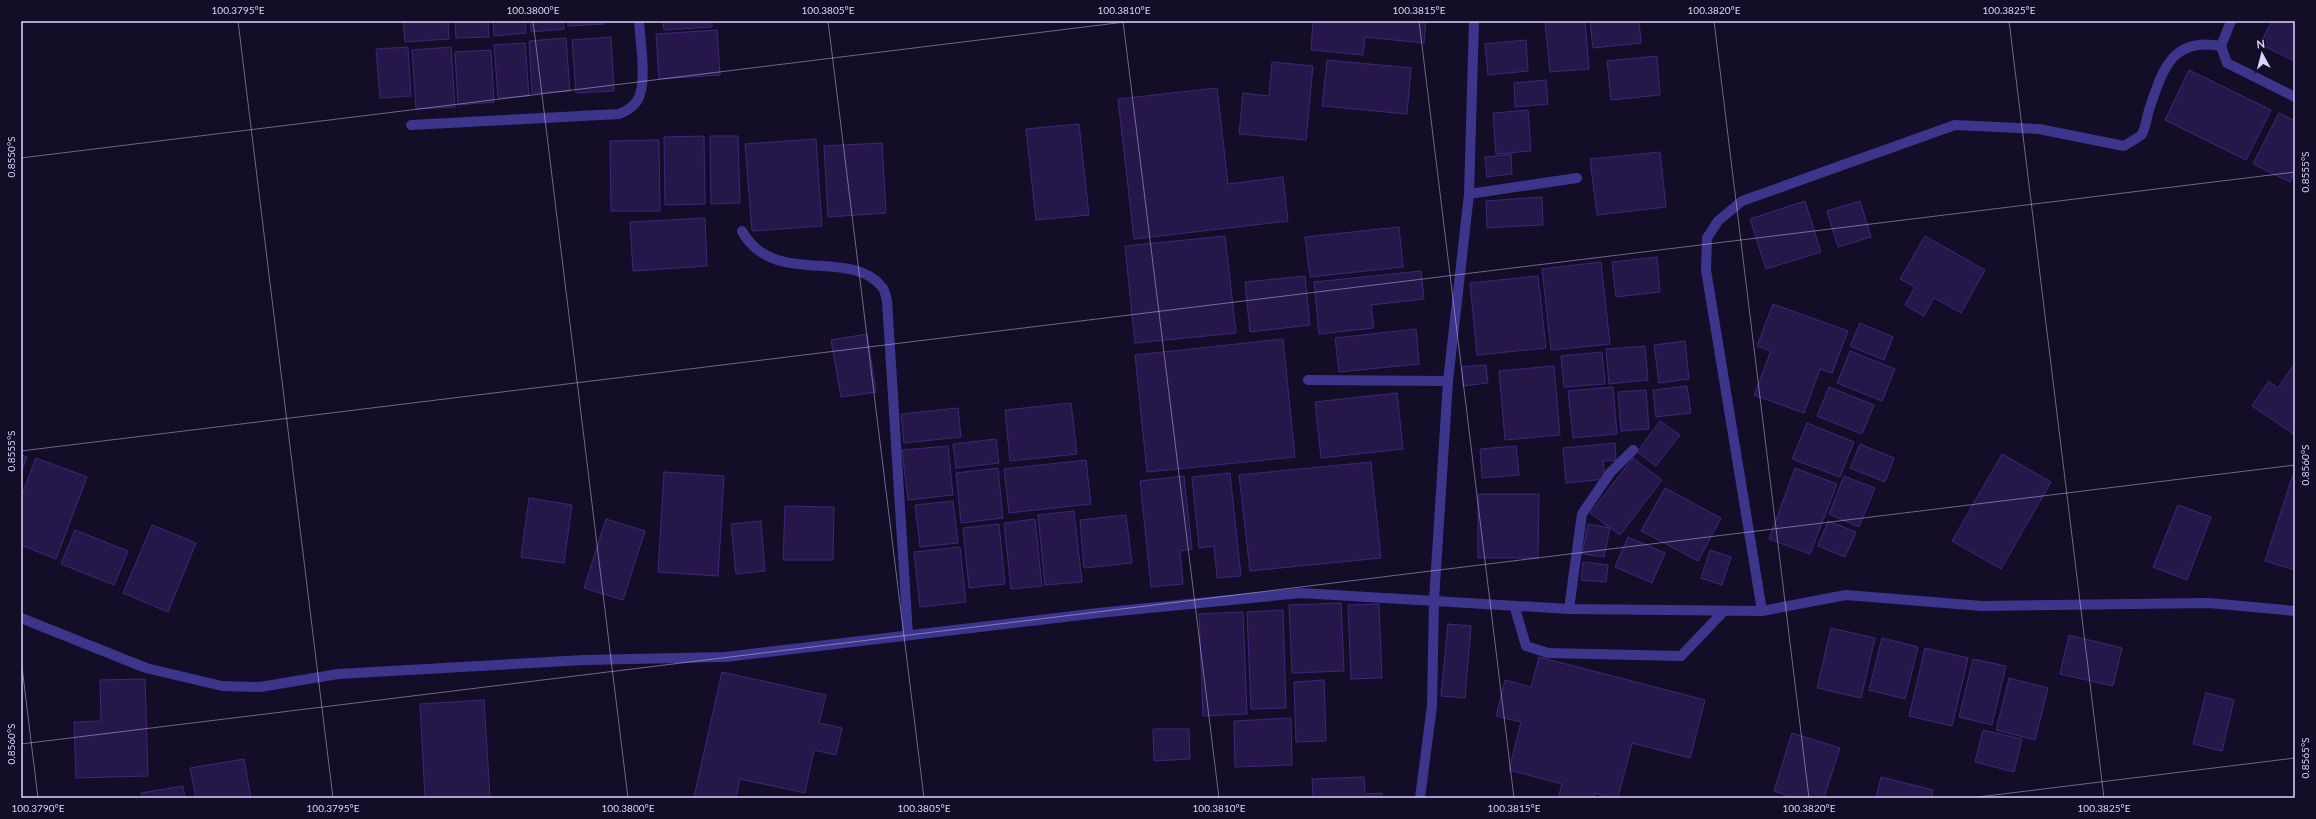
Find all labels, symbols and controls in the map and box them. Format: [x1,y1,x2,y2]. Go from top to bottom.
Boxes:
text: 100.3795°E [212,4,265,16]
text: 100.3800°E [507,4,560,16]
text: 100.3805°E [802,4,855,16]
text: 100.3810°E [1098,4,1151,16]
text: 100.3815°E [1393,4,1446,16]
text: 100.3820°E [1688,4,1741,16]
text: 100.3825°E [1983,4,2036,16]
north arrow [2242,34,2282,74]
text: N [2256,37,2266,51]
text: 0.8550°S [5,137,17,177]
text: 0.8555°S [2299,152,2311,192]
text: 0.8555°S [5,431,17,471]
text: 0.8560°S [2299,445,2311,485]
text: 0.8560°S [5,724,17,764]
text: 0.8565°S [2299,738,2311,778]
text: 100.3790°E [12,802,65,814]
text: 100.3795°E [307,802,360,814]
text: 100.3800°E [602,802,655,814]
text: 100.3805°E [898,802,951,814]
text: 100.3810°E [1193,802,1246,814]
text: 100.3815°E [1488,802,1541,814]
text: 100.3820°E [1783,802,1836,814]
text: 100.3825°E [2078,802,2131,814]

